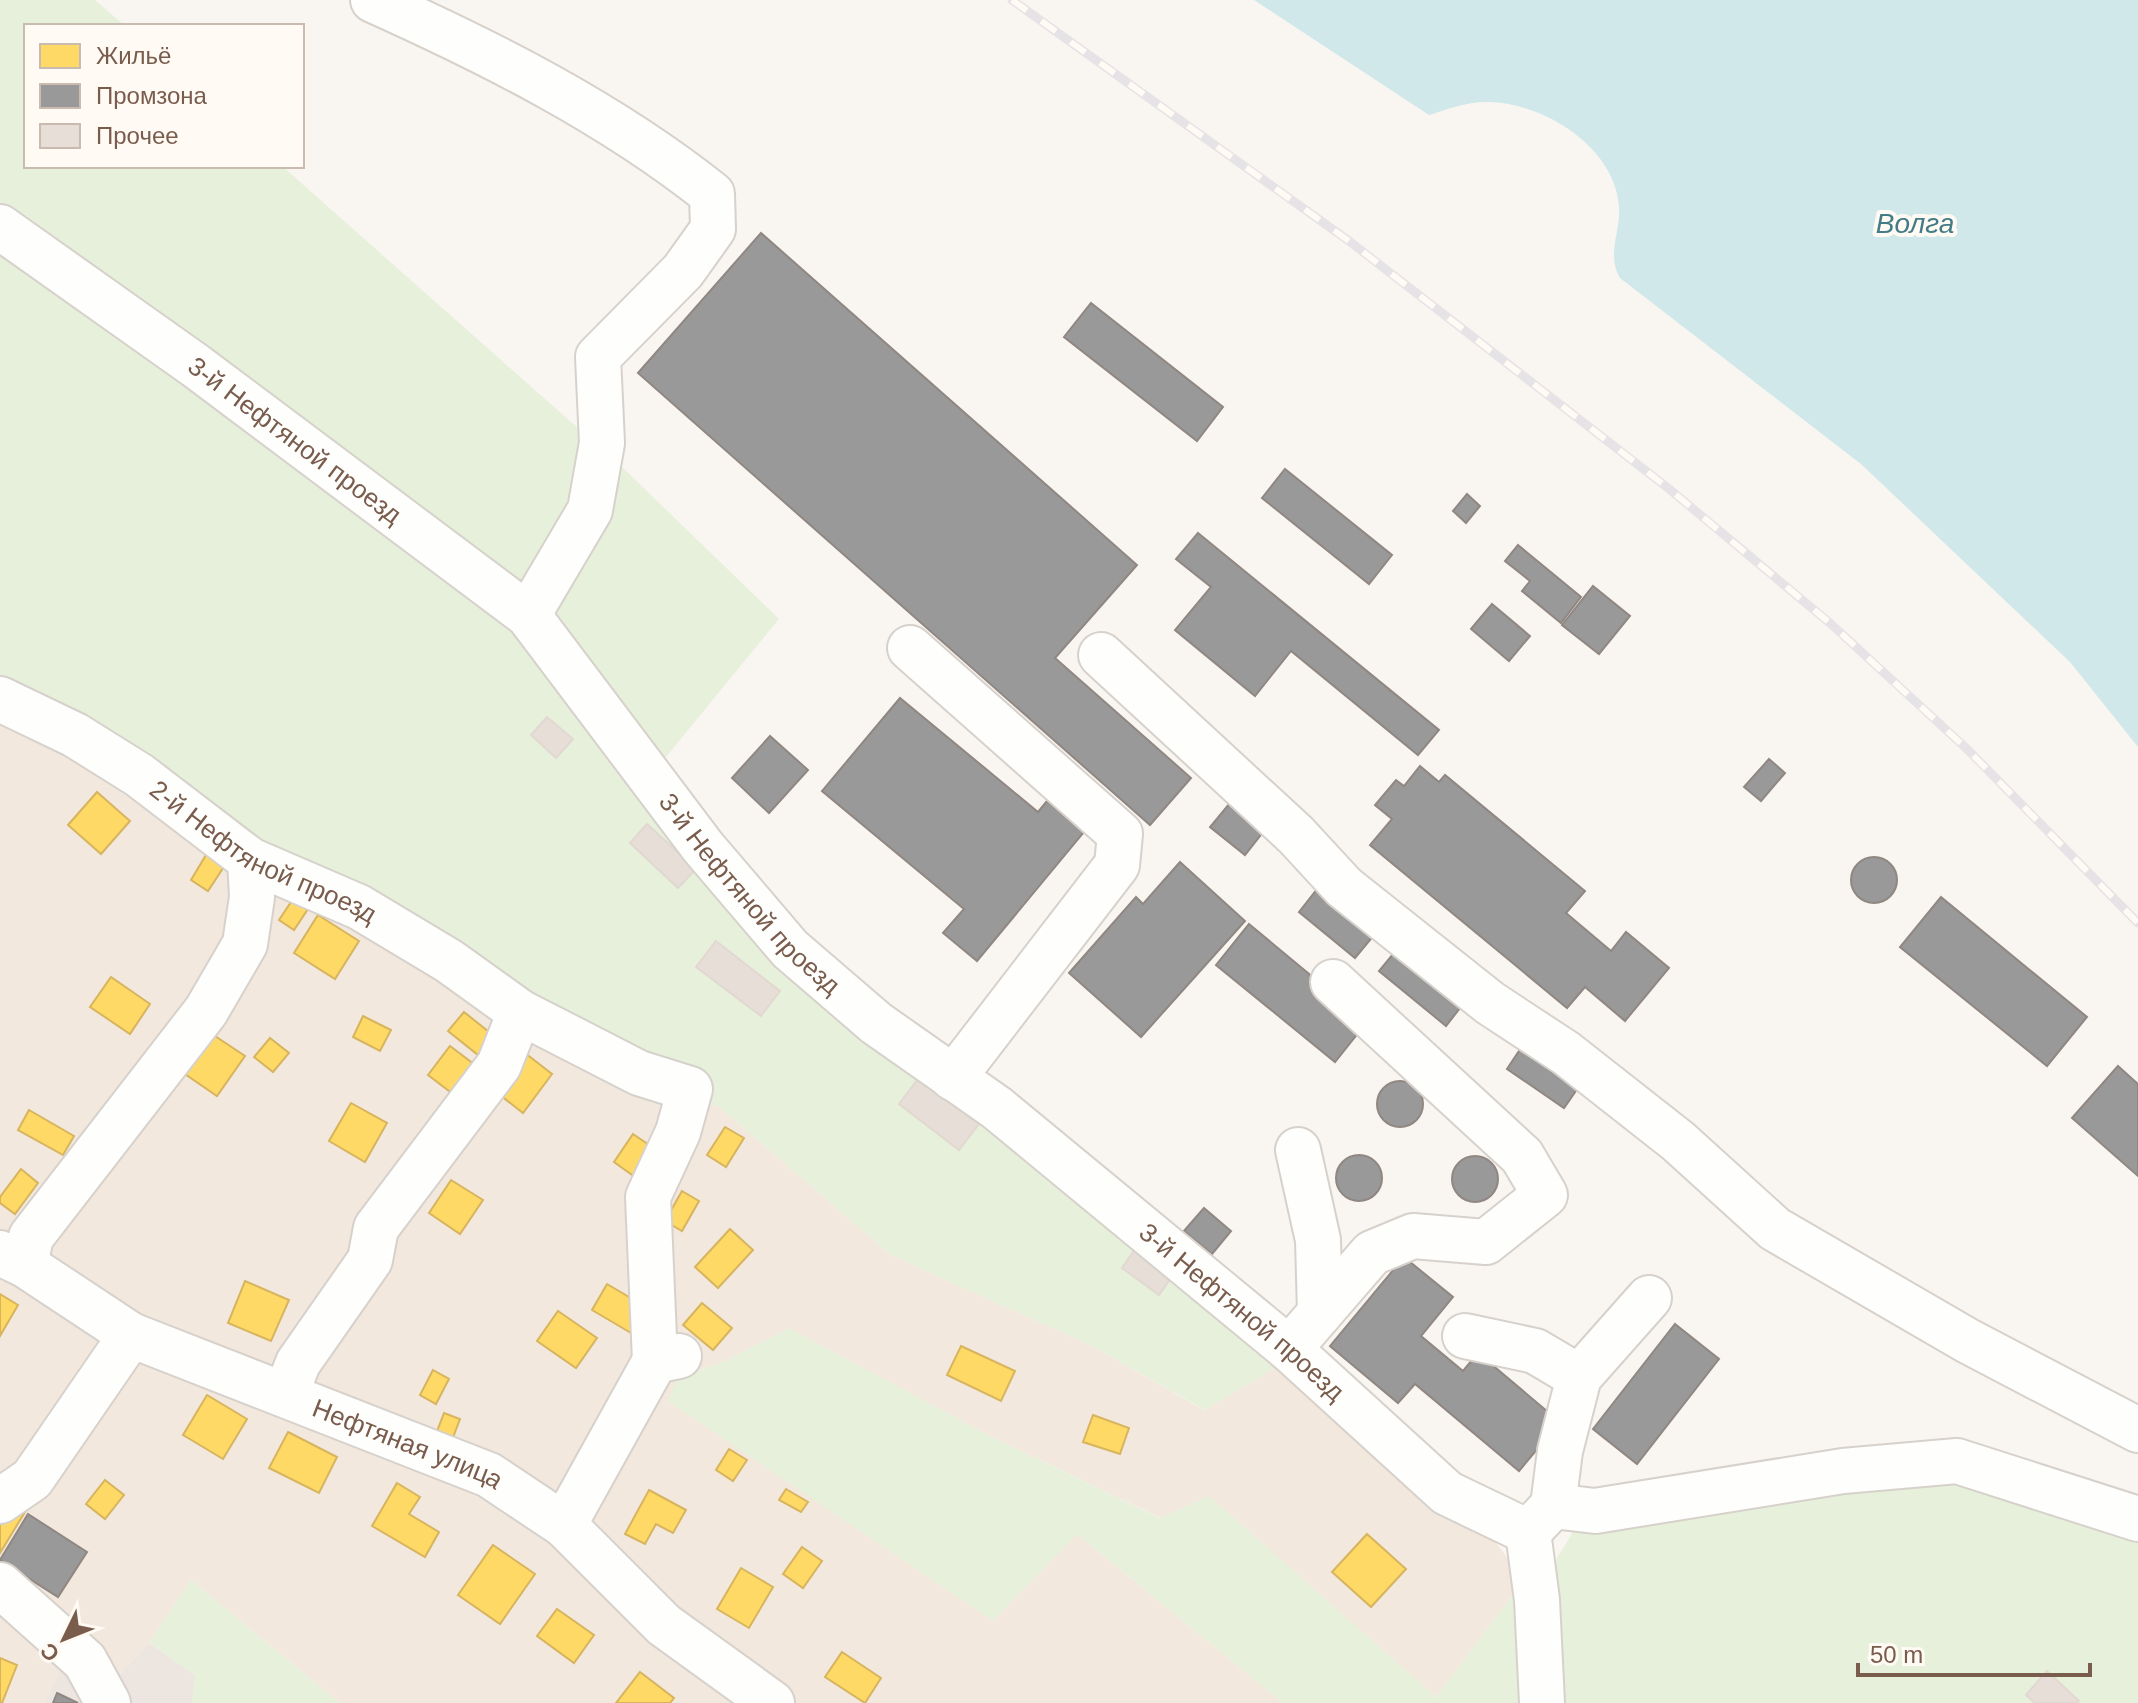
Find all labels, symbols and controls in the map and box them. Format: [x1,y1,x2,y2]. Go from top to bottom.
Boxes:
legend [24,24,304,168]
text: Жильё [96,42,171,69]
text: Промзона [96,82,208,109]
text: Прочее [96,122,179,149]
water label: Волга [1876,208,1954,239]
street label: 3-й Нефтяной проезд [182,351,408,530]
street label: 2-й Нефтяной проезд [144,774,382,929]
street label: 3-й Нефтяной проезд [653,787,846,1001]
street label: 3-й Нефтяной проезд [1133,1217,1351,1407]
street label: Нефтяная улица [308,1393,509,1495]
north arrow [24,1599,104,1679]
scale bar [1858,1627,2090,1677]
text: С [35,1638,64,1667]
text: 50 m [1870,1641,1923,1668]

